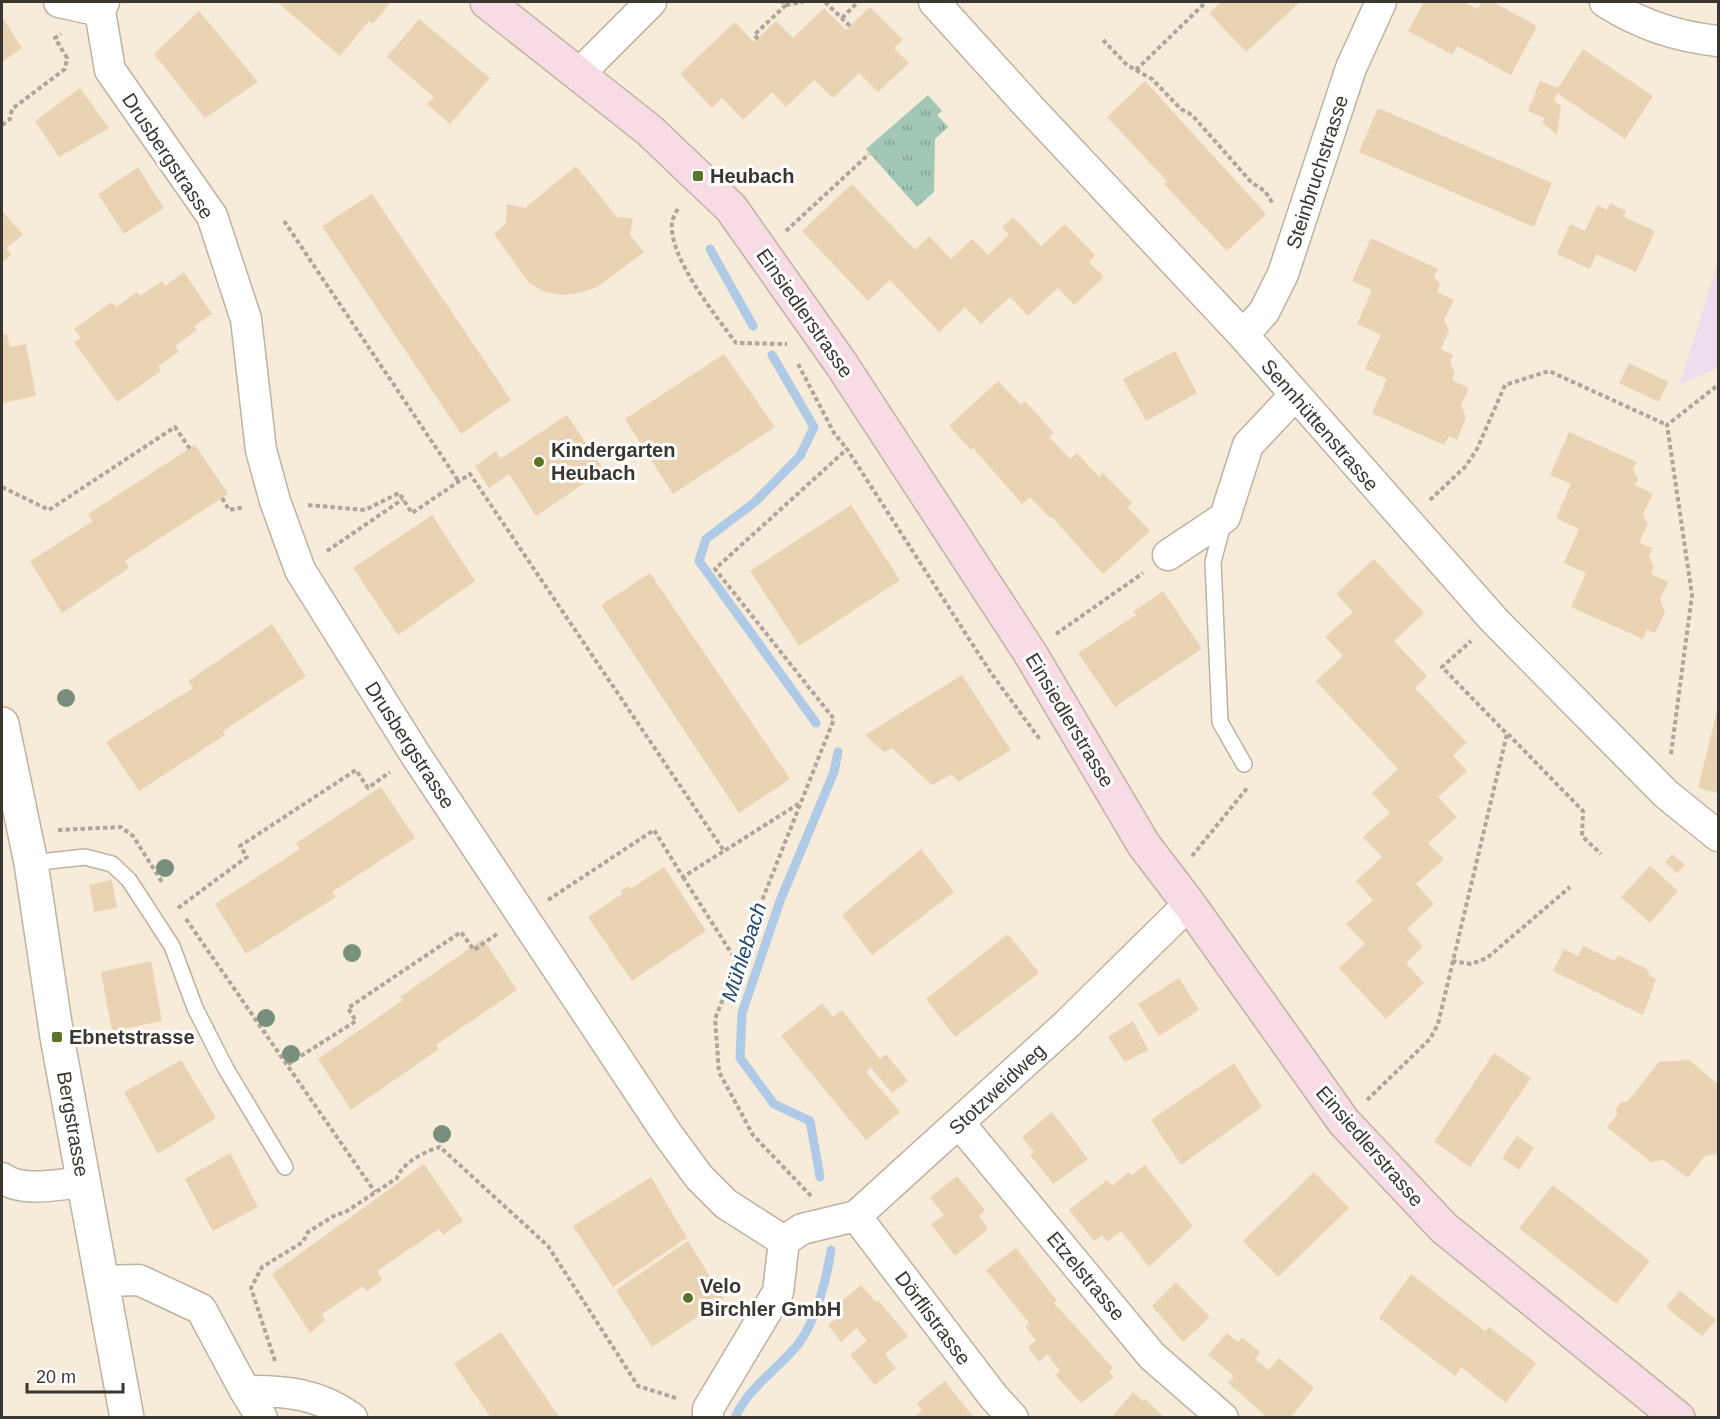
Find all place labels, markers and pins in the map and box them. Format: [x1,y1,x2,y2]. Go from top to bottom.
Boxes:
place label: Heubach [710,165,794,187]
marker: Heubach [691,169,705,183]
place label: Kindergarten Heubach [551,439,675,484]
marker: Kindergarten Heubach [532,455,546,469]
place label: Ebnetstrasse [69,1026,195,1048]
marker: Ebnetstrasse [50,1030,64,1044]
place label: Velo Birchler GmbH [700,1275,841,1320]
marker: Velo Birchler GmbH [681,1291,695,1305]

